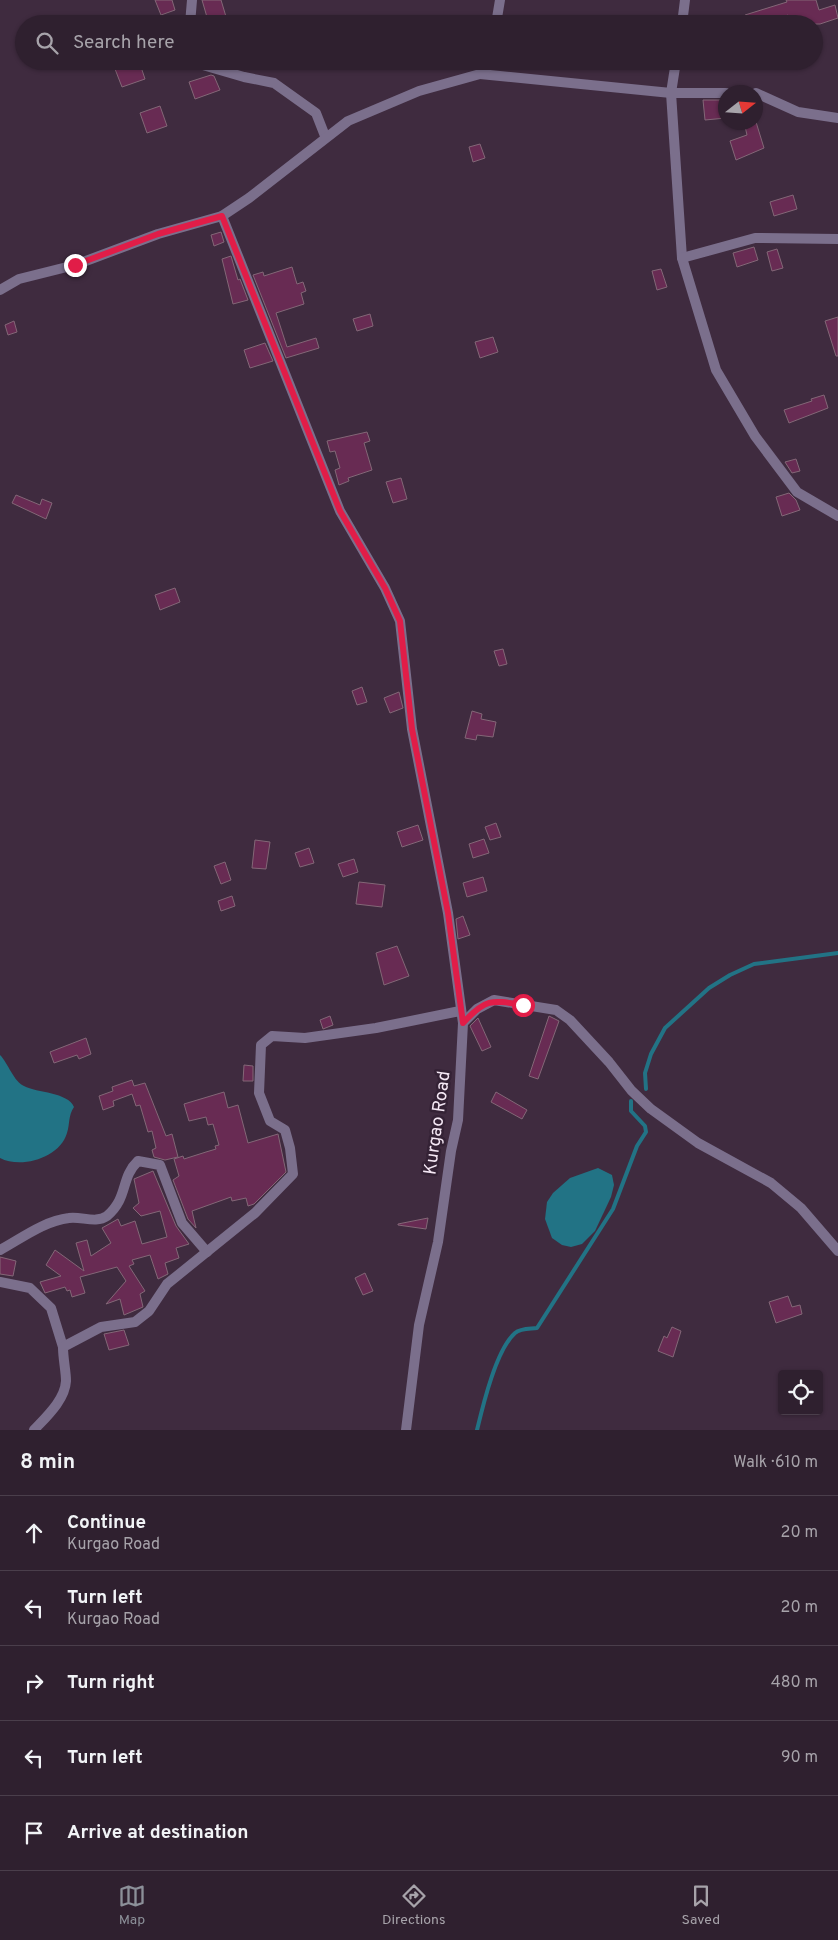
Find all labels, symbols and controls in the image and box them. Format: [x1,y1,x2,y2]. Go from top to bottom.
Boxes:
search box [15,15,823,70]
icon: search [33,29,61,57]
text: Search here [73,31,175,55]
north arrow [718,85,763,130]
route end [64,254,87,277]
route start [512,994,535,1017]
street label: Kurgao Road [419,1070,457,1176]
map controls [778,1370,823,1415]
button: locate [778,1370,823,1415]
text: 8 min [20,1449,75,1476]
text: Walk · 610 m [733,1453,818,1473]
text: Continue [67,1511,146,1535]
icon: ahead [20,1519,48,1547]
text: 20 m [781,1523,818,1543]
text: Kurgao Road [67,1535,160,1555]
text: Turn left [67,1586,143,1610]
icon: left [20,1594,48,1622]
text: 20 m [781,1598,818,1618]
text: Kurgao Road [67,1610,160,1630]
icon: right [20,1669,48,1697]
text: Turn right [67,1671,155,1695]
text: 480 m [771,1673,818,1693]
icon: left [20,1744,48,1772]
text: Turn left [67,1746,143,1770]
text: 90 m [781,1748,818,1768]
icon: arrive [20,1819,48,1847]
text: Arrive at destination [67,1821,248,1845]
tab: Map [118,1882,146,1929]
tab: Directions [382,1882,446,1929]
tab: Saved [682,1882,720,1929]

